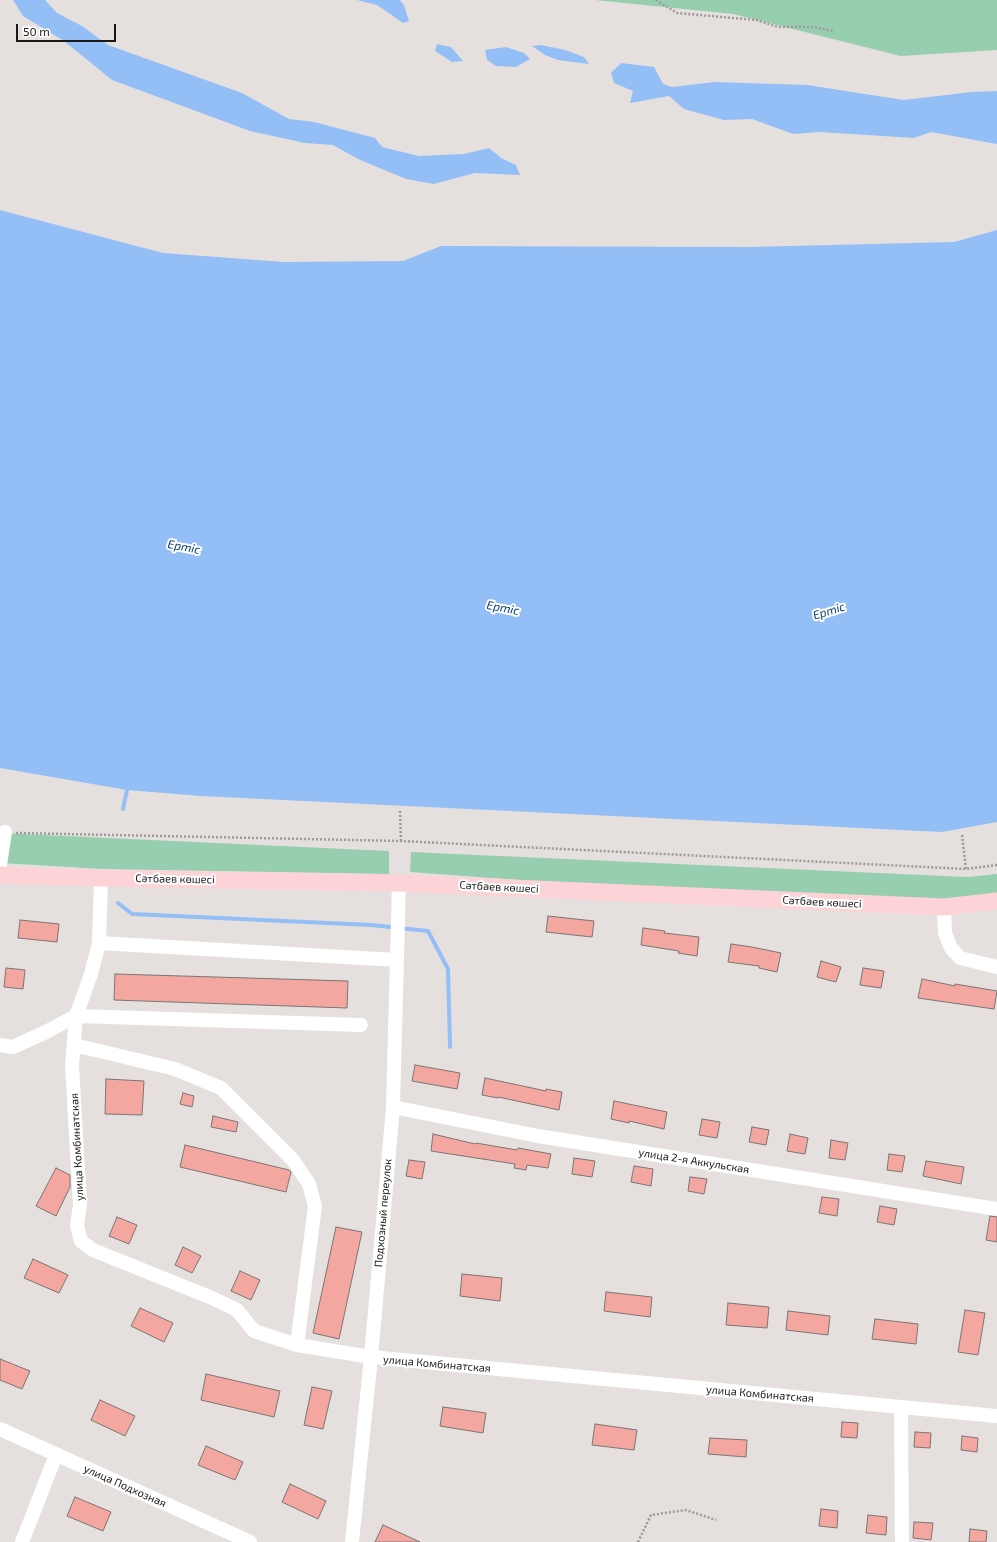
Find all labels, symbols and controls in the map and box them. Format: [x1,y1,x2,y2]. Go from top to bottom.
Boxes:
scale bar [18,16,118,42]
text: 50 m [23,24,50,38]
water label: Ертіс [166,537,202,557]
water label: Ертіс [485,598,521,618]
water label: Ертіс [811,599,847,623]
street label: Сәтбаев көшесі [135,872,215,886]
street label: Сәтбаев көшесі [459,878,539,896]
street label: Сәтбаев көшесі [782,893,862,911]
street label: улица Комбинатская [68,1093,86,1201]
street label: улица 2-я Аккульская [638,1146,750,1176]
street label: Подхозный переулок [372,1158,394,1268]
street label: улица Комбинатская [383,1353,491,1375]
street label: улица Комбинатская [706,1383,814,1405]
street label: улица Подхозная [82,1462,168,1510]

